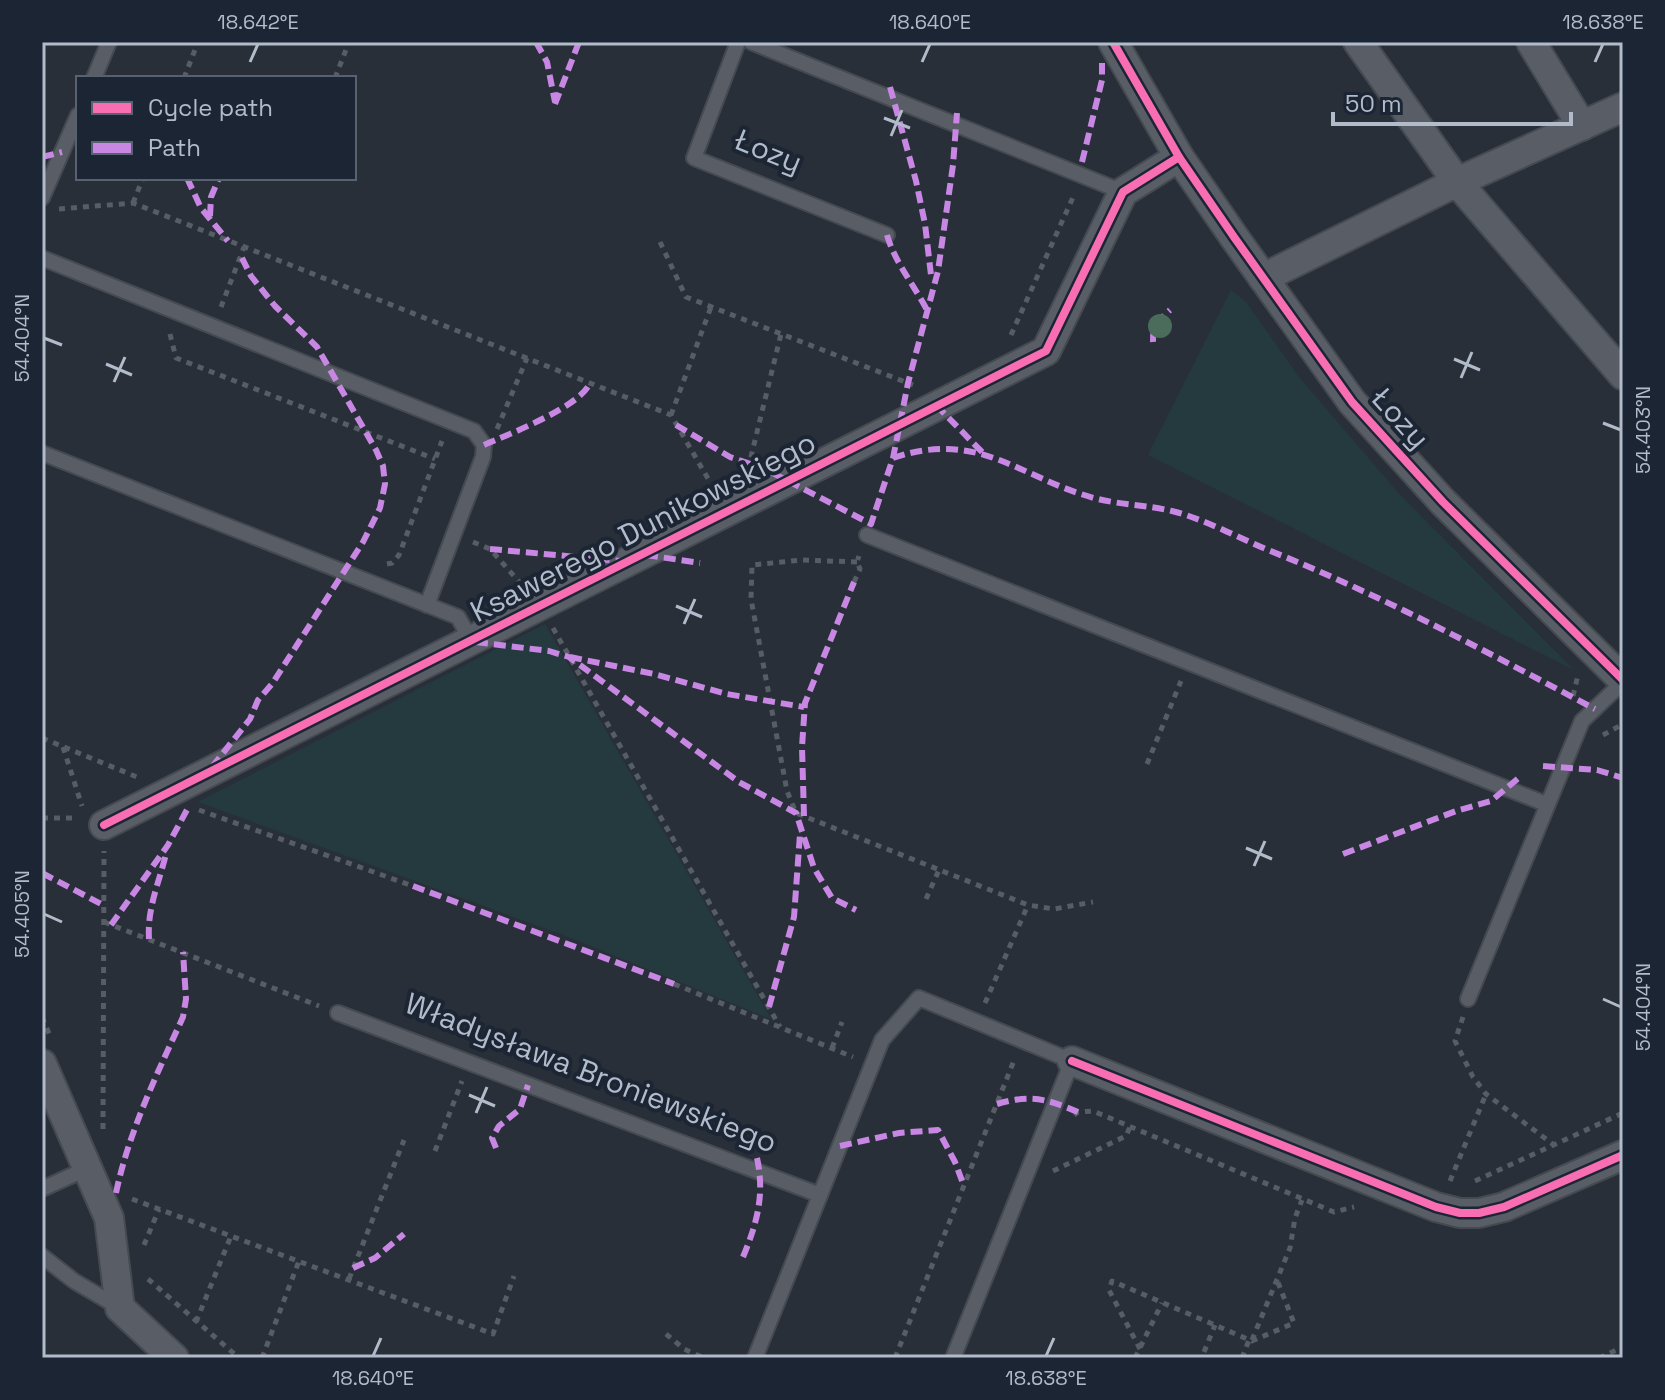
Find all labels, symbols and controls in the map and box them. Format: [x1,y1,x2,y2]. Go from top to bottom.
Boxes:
text: 18.642°E [217,9,299,35]
text: 18.640°E [889,9,971,35]
text: 18.638°E [1562,9,1644,35]
legend [76,76,356,180]
scale bar [1333,76,1571,126]
text: 50 m [1345,88,1402,119]
text: Cycle path [148,92,273,123]
street label: Łozy [728,119,808,182]
text: Path [148,132,201,163]
text: 54.404°N [9,294,35,382]
street label: Łozy [1362,379,1438,457]
text: 54.403°N [1630,386,1656,474]
street label: Ksawerego Dunikowskiego [464,422,822,631]
text: 54.405°N [9,870,35,958]
text: 54.404°N [1630,963,1656,1051]
street label: Władysława Broniewskiego [400,984,783,1162]
text: 18.640°E [332,1365,414,1391]
text: 18.638°E [1005,1365,1087,1391]

